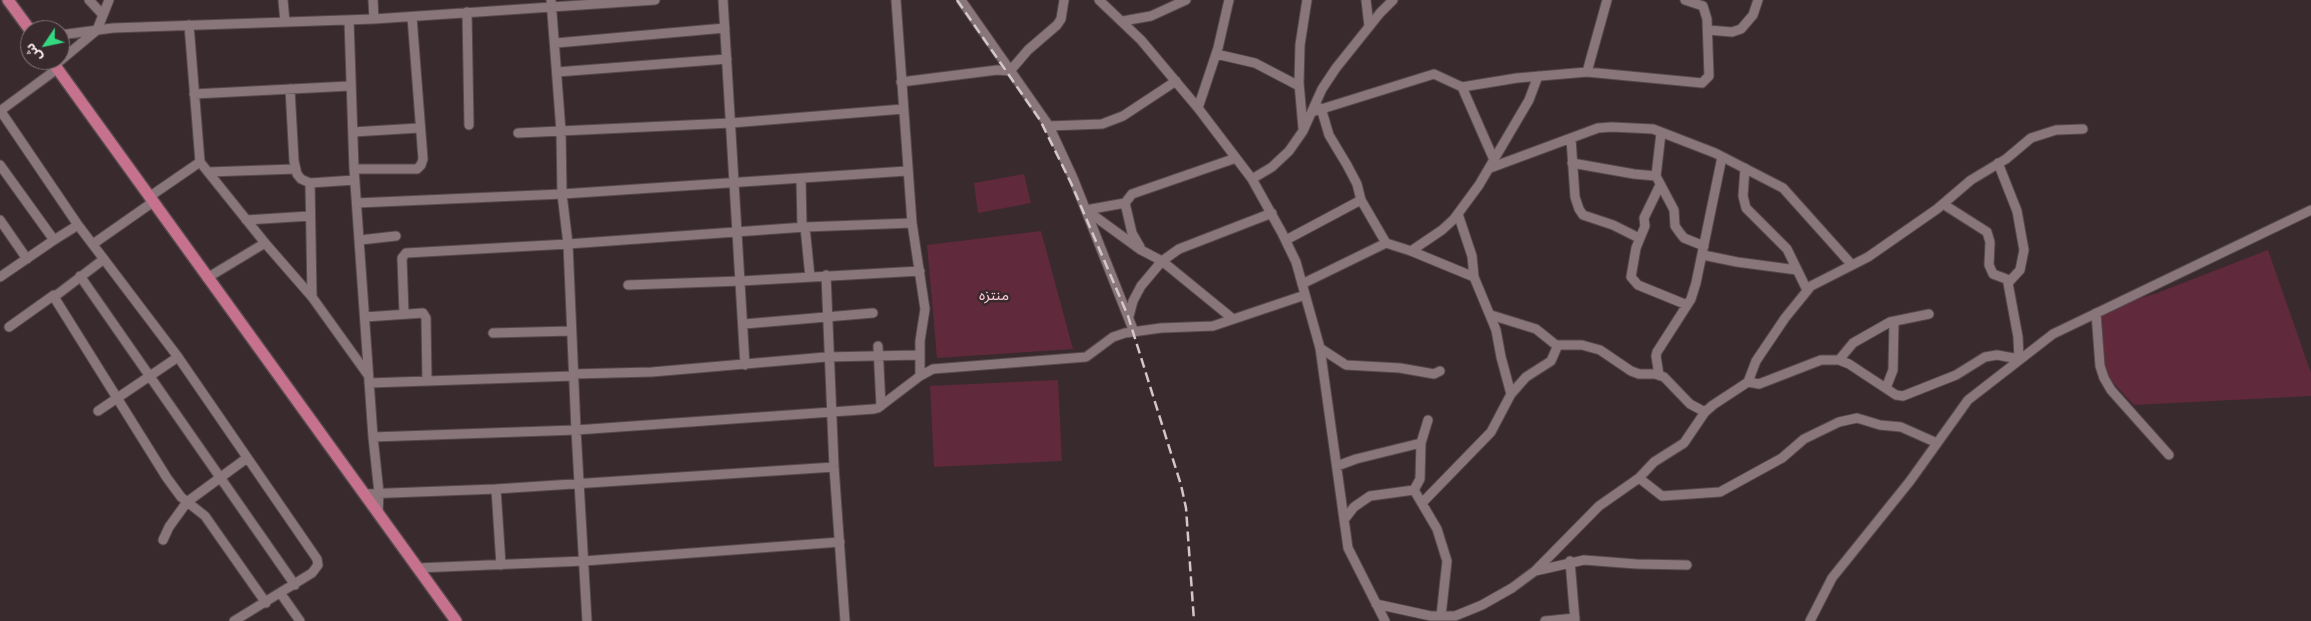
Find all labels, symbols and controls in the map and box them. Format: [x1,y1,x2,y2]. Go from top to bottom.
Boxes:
north arrow [20,20,70,70]
text: ش [21,40,46,66]
park label: منتزه [979,287,1009,305]

